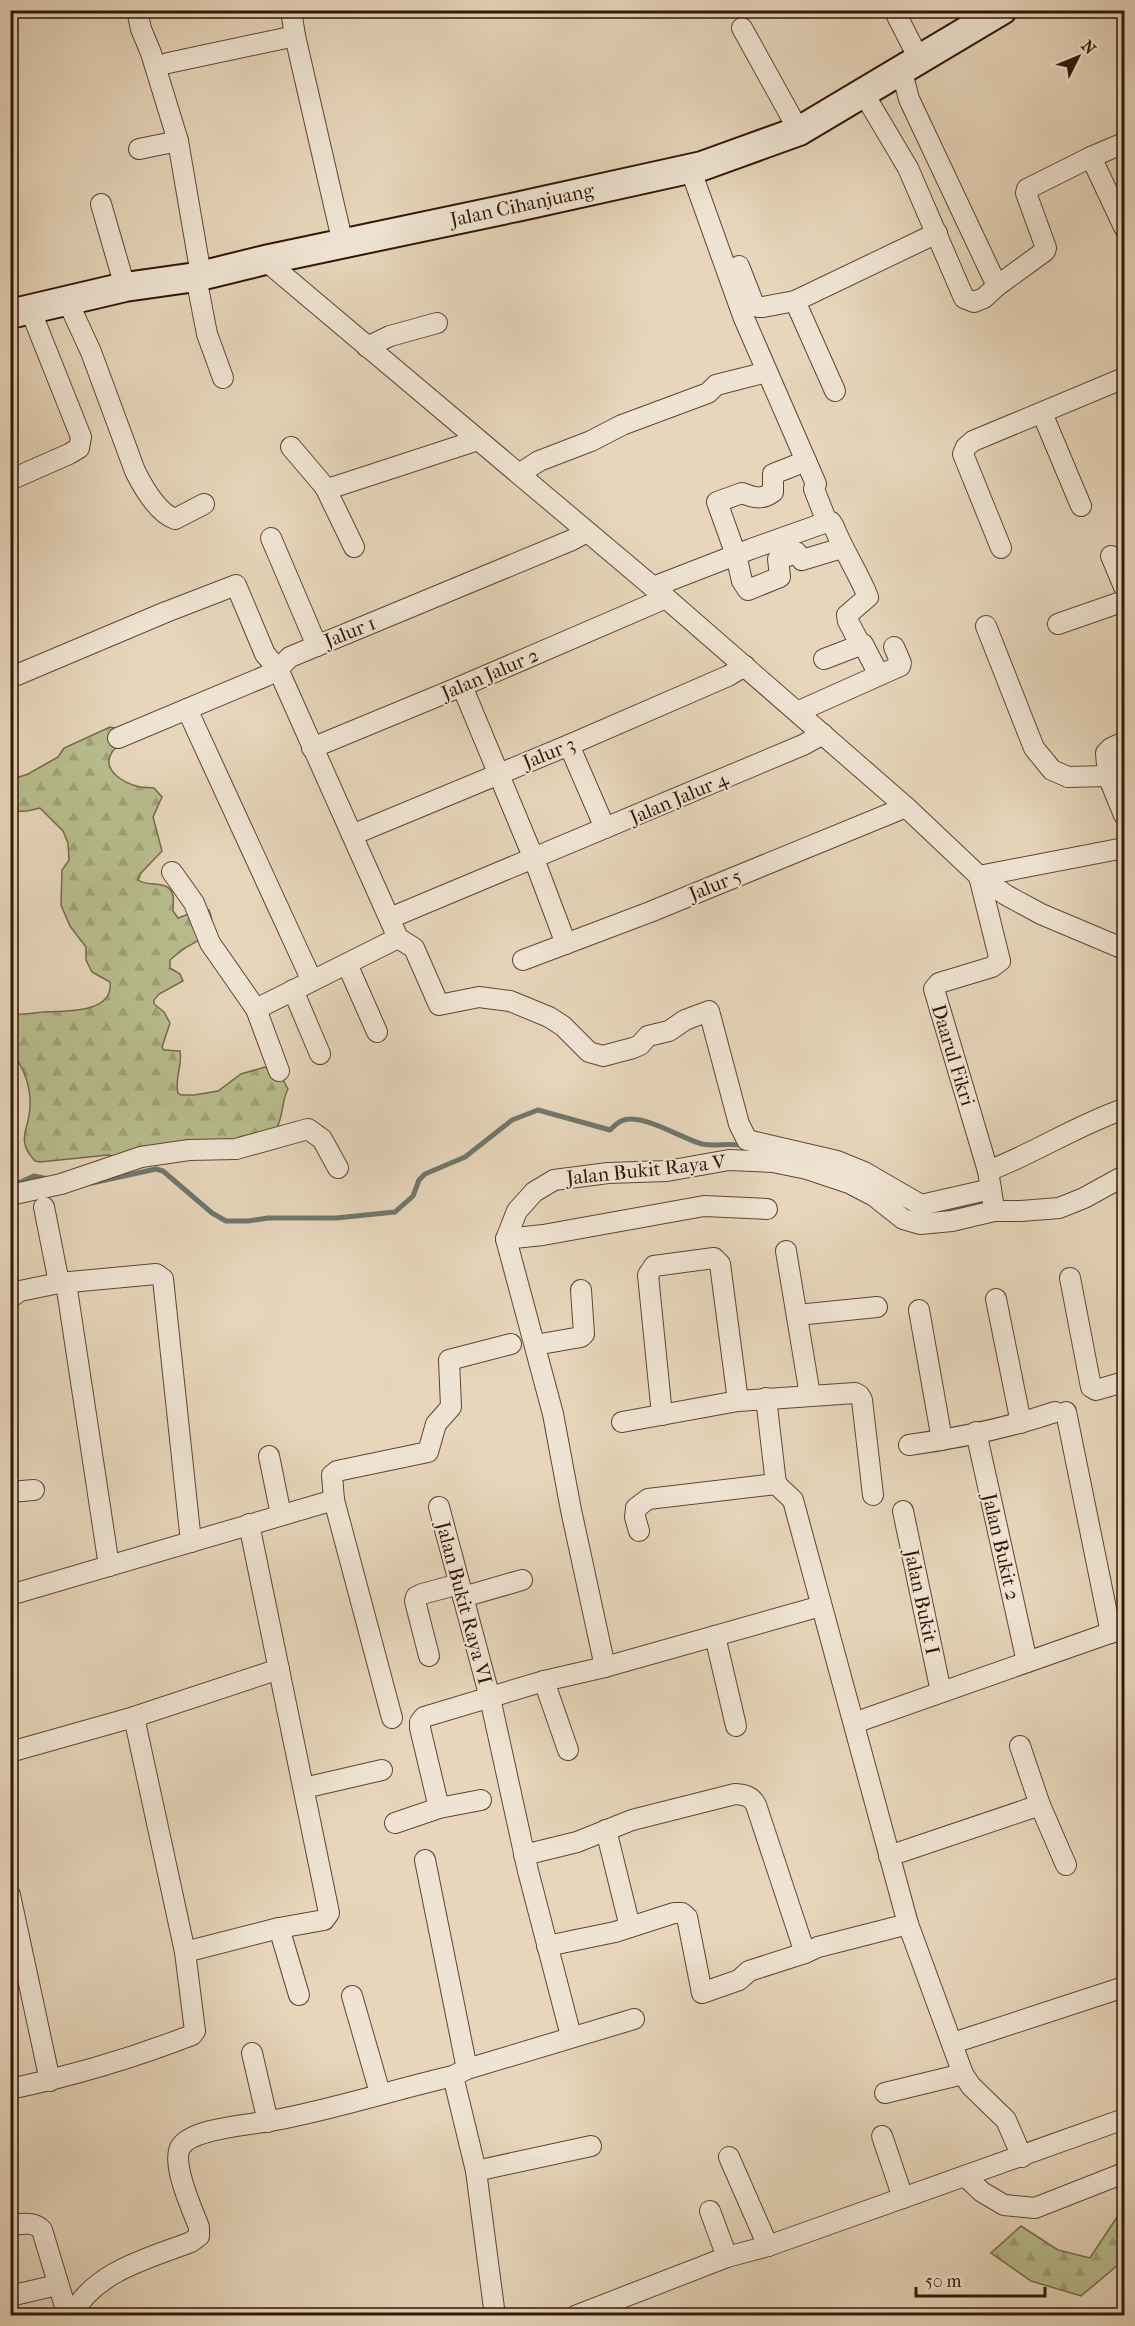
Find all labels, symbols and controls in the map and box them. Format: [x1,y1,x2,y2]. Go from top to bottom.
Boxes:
north arrow [1048,27,1108,87]
text: N [1078,36,1100,59]
street label: Jalan Cihanjuang [446,178,596,232]
street label: Jalur 1 [319,611,379,653]
street label: Jalan Jalur 2 [436,643,542,706]
street label: Jalur 3 [518,732,578,775]
street label: Jalan Jalur 4 [624,766,733,830]
street label: Jalur 5 [684,864,745,907]
street label: Daarul Fikri [927,1001,979,1109]
street label: Jalan Bukit Raya V [563,1150,728,1190]
street label: Jalan Bukit 2 [977,1489,1024,1603]
street label: Jalan Bukit Raya VI [431,1517,497,1687]
street label: Jalan Bukit I [899,1545,944,1657]
scale bar [916,2260,1045,2298]
text: 50 m [925,2271,962,2292]

